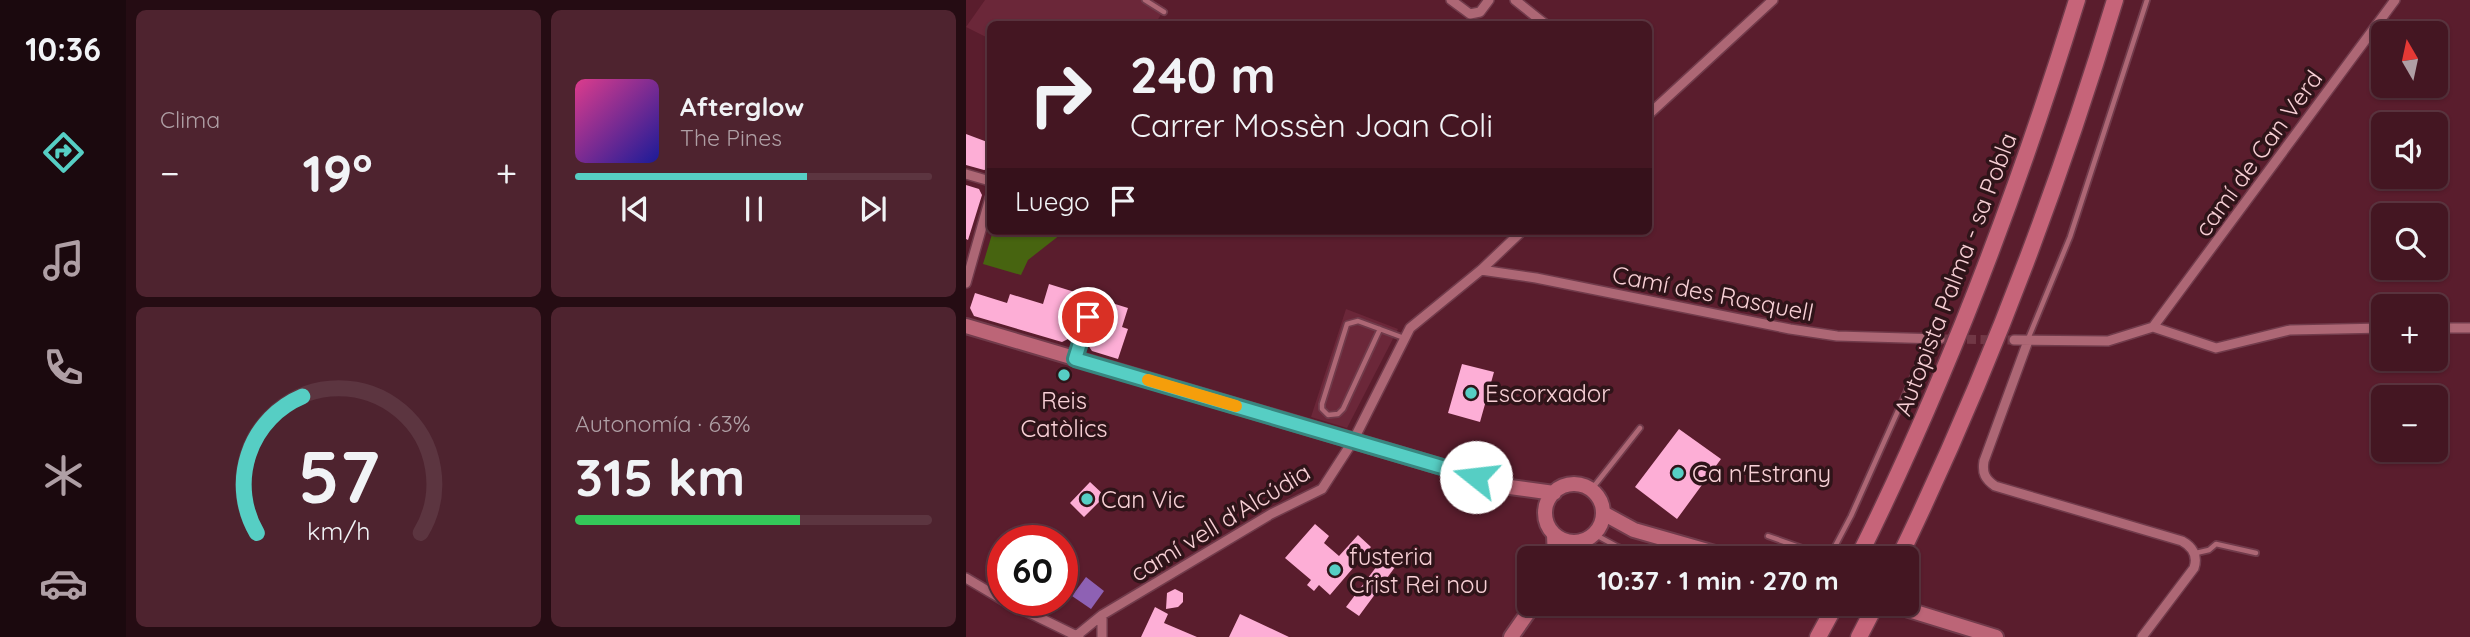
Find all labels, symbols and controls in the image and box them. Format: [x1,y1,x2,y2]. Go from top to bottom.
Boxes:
north arrow [2371,21,2448,98]
map controls [2371,21,2448,462]
text: 10:36 [25,29,101,69]
text: 240 m [1130,44,1276,105]
icon: right [1015,49,1106,140]
street label: camí de Can Verd [2188,64,2328,242]
text: Afterglow [680,90,804,123]
text: Clima [160,105,220,134]
text: Carrer Mossèn Joan Coli [1130,105,1493,145]
button: sound [2371,112,2448,189]
text: The Pines [680,123,782,152]
icon: directions [39,128,88,177]
street label: Autopista Palma - sa Pobla [1887,128,2023,420]
text: 19° [303,140,373,205]
text: − [160,149,180,197]
text: + [496,149,517,197]
icon: arrive [1104,182,1142,220]
text: Luego [1015,185,1090,218]
icon: previous [616,190,654,228]
icon: pause [735,190,773,228]
icon: next [854,190,892,228]
button: search [2371,203,2448,280]
icon: music [39,236,88,285]
street label: Camí des Rasquell [1610,259,1816,327]
pin [1058,287,1118,347]
button: + [2371,294,2448,371]
icon: arrive [1069,298,1107,336]
icon: phone [39,343,88,392]
marker: Reis Catòlics [1056,367,1072,383]
place label: Escorxador [1485,378,1611,408]
place label: Reis Catòlics [1020,385,1108,443]
marker: Escorxador [1463,385,1479,401]
button: − [2371,385,2448,462]
text: Autonomía · 63% [575,409,751,438]
text: 57 [298,430,379,521]
position arrow [1439,440,1513,514]
text: 315 km [575,444,745,509]
icon: climate [39,451,88,500]
street label: camí vell d'Alcúdia [1125,456,1315,588]
place label: Ca n'Estrany [1692,458,1831,488]
marker: Ca n'Estrany [1670,465,1686,481]
place label: Can Vic [1101,484,1185,514]
marker: Can Vic [1079,491,1095,507]
text: km/h [307,515,370,546]
speed limit sign: 60 [987,525,1078,616]
place label: fusteria Crist Rei nou [1349,541,1488,599]
icon: car [39,559,88,608]
marker: fusteria Crist Rei nou [1327,562,1343,578]
text: 10:37 · 1 min · 270 m [1597,564,1839,597]

